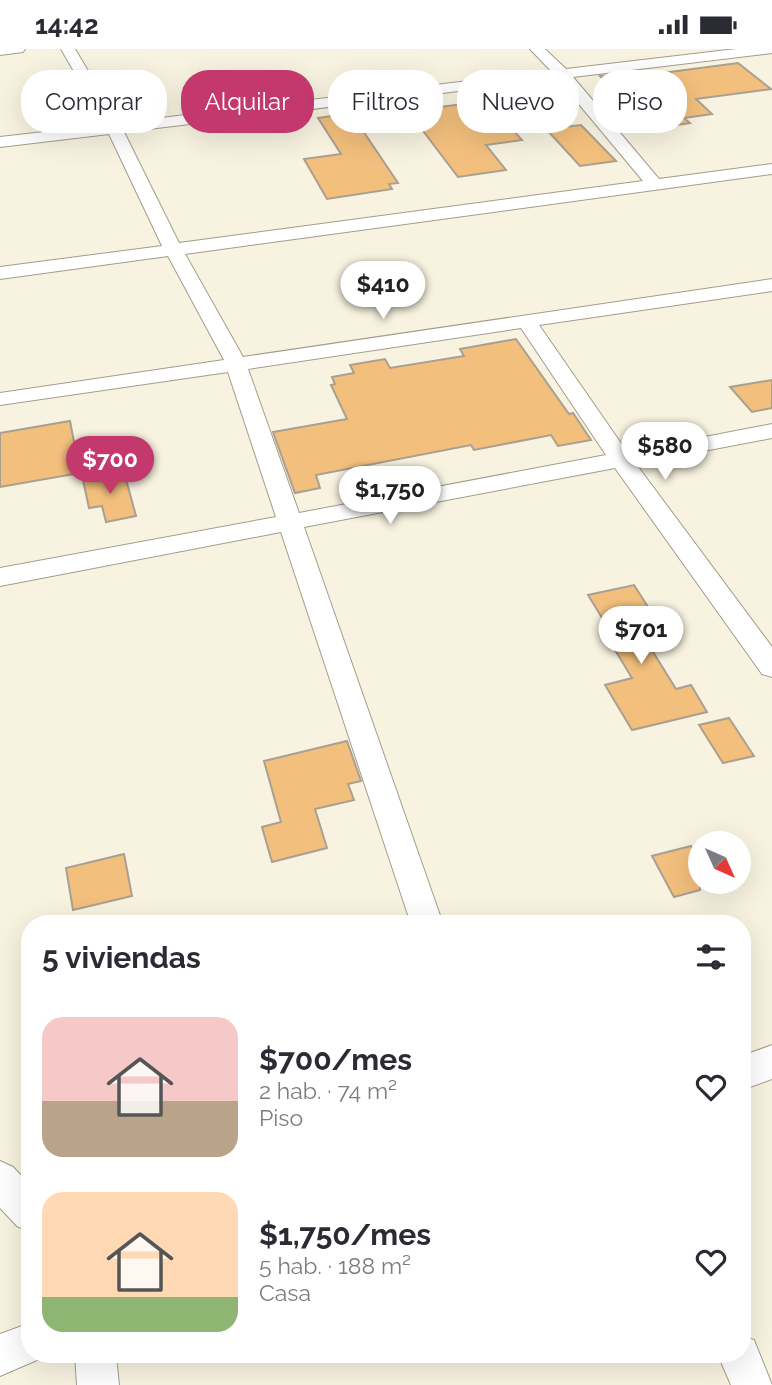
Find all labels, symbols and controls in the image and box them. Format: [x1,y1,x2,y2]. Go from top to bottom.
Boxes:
text: 14:42 [35,10,99,40]
chip: Comprar [21,70,167,133]
chip: Alquilar [181,70,314,133]
chip: Filtros [328,70,443,133]
chip: Nuevo [457,70,579,133]
chip: Piso [593,70,687,133]
pin: $410 [342,261,424,321]
text: $410 [356,270,410,297]
pin: $580 [624,423,706,482]
text: $580 [637,431,693,458]
pin: $700 [69,437,151,496]
text: $700 [82,445,138,472]
pin: $1,750 [333,467,447,526]
text: $1,750 [355,475,425,502]
pin: $701 [600,607,682,666]
text: $701 [615,615,667,642]
north arrow [688,831,751,894]
map controls [688,831,751,894]
icon: filters [692,938,730,976]
text: 5 viviendas [42,940,201,975]
text: $700/mes [259,1042,412,1077]
icon: home [98,1045,182,1129]
icon: heart [692,1068,730,1106]
text: 2 hab. · 74 m² [259,1077,397,1104]
text: Piso [259,1104,303,1131]
text: $1,750/mes [259,1217,431,1252]
icon: home [98,1220,182,1304]
icon: heart [692,1243,730,1281]
text: 5 hab. · 188 m² [259,1252,411,1279]
text: Casa [259,1279,311,1306]

